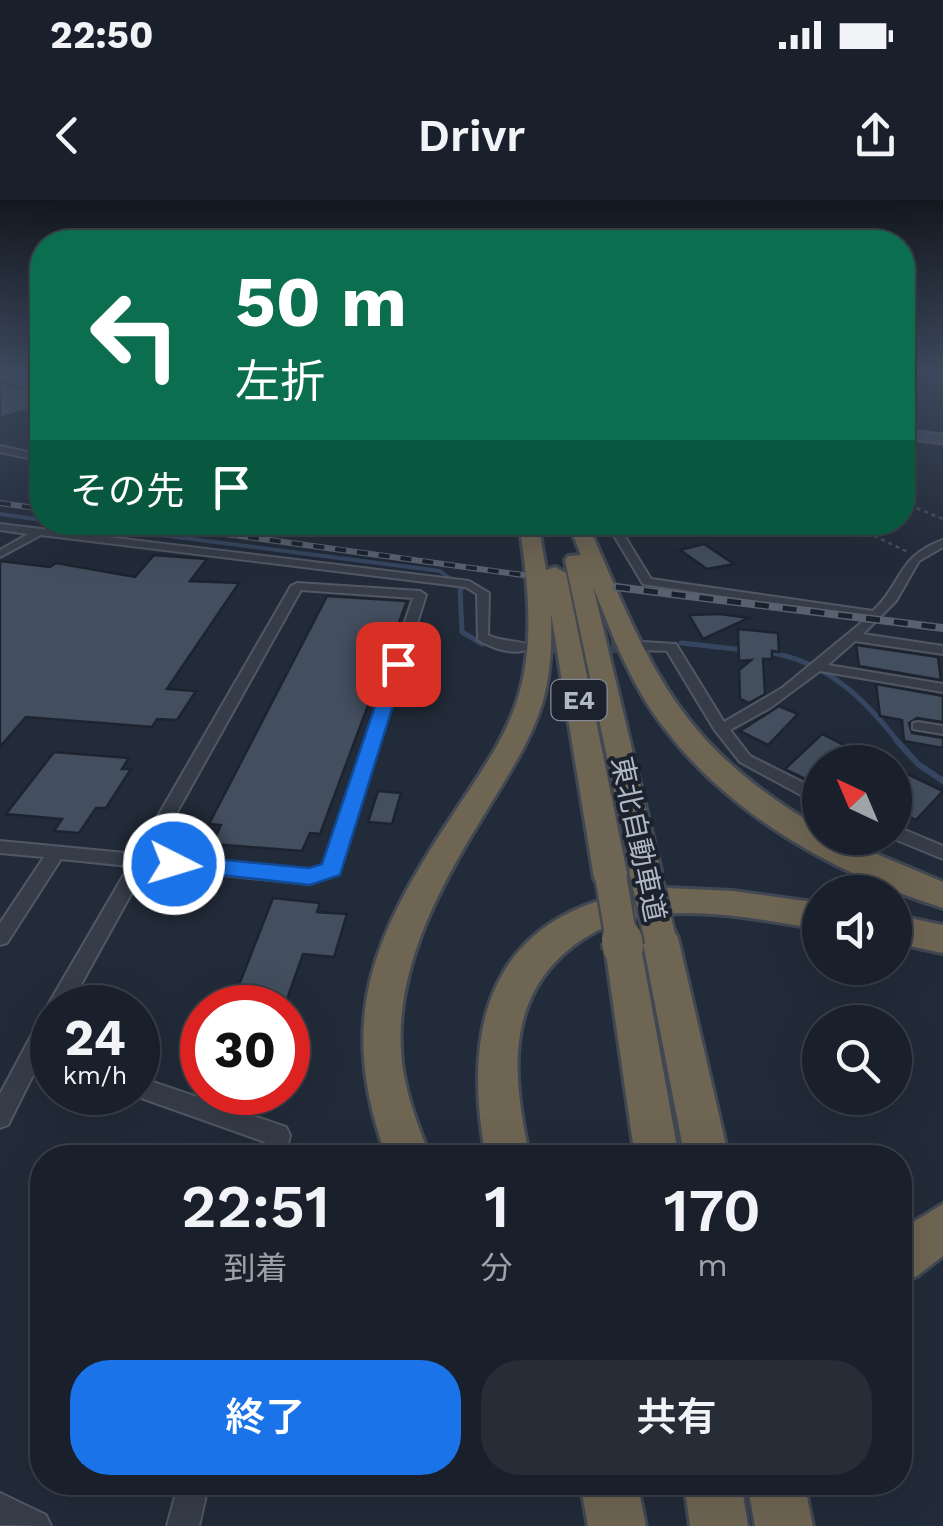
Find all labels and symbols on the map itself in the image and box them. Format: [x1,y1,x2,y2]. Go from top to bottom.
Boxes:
pin [356,622,441,707]
road number: E4 [552,680,606,720]
north arrow [802,745,912,855]
street label: 東北自動車道 [605,754,672,925]
position arrow [122,812,226,916]
speed limit sign: 30 [180,985,310,1115]

